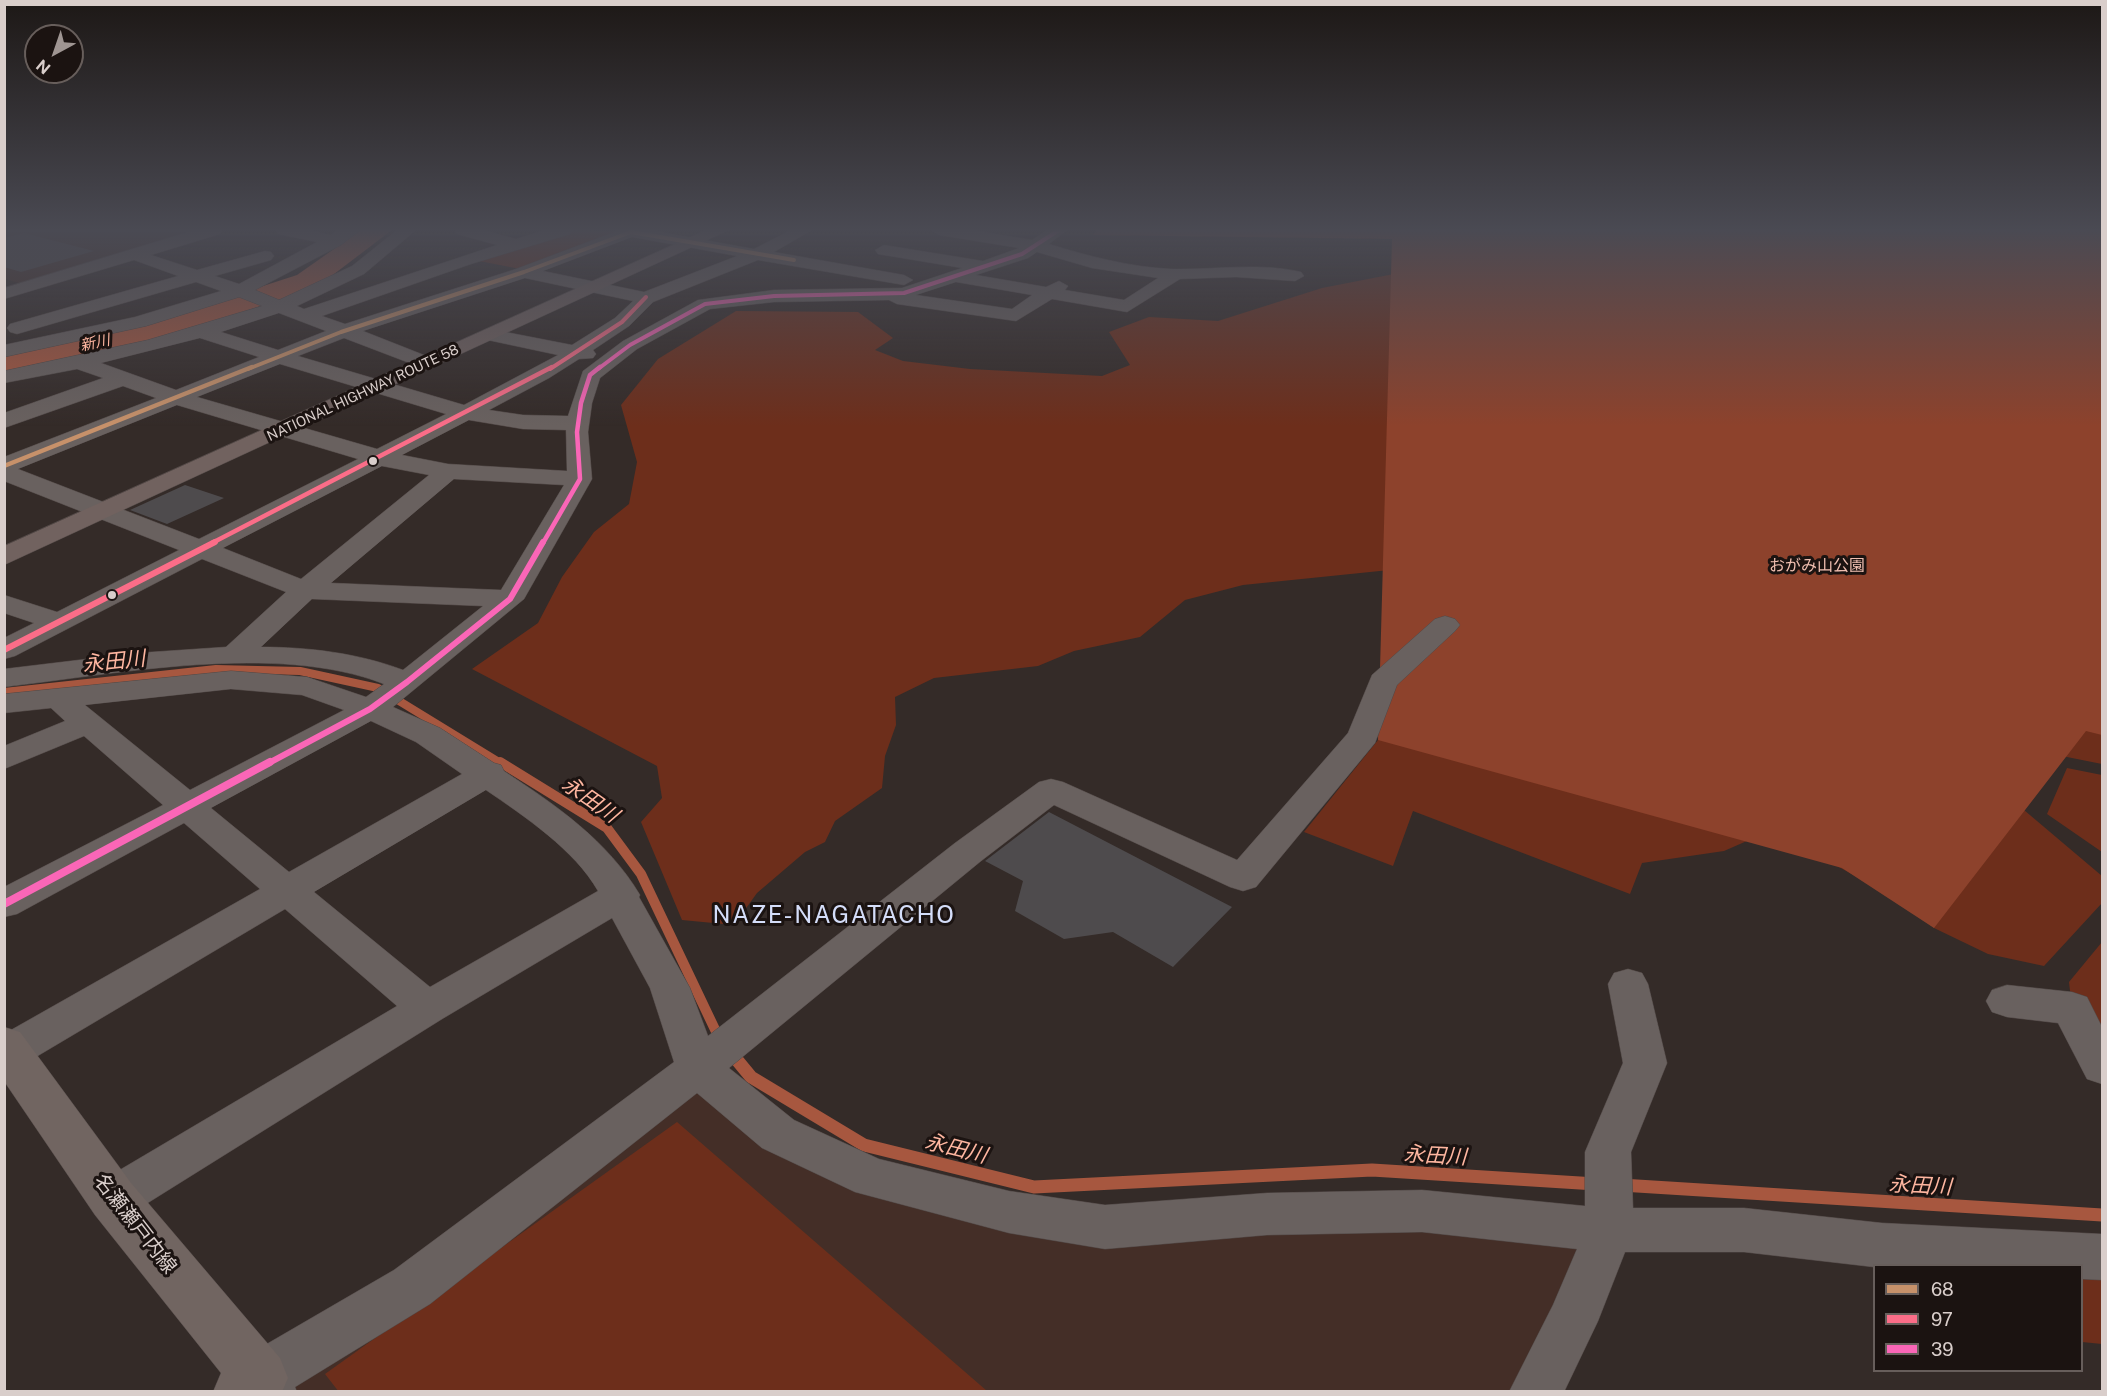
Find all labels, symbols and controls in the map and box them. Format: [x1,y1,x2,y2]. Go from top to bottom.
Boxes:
north arrow [24,24,84,84]
text: N [32,55,54,78]
water label: 新川 [78,331,112,355]
street label: NATIONAL HIGHWAY ROUTE 58 [264,341,462,445]
unlabelled marker [367,455,379,467]
park label: おがみ山公園 [1769,556,1865,576]
unlabelled marker [106,589,118,601]
water label: 永田川 [81,646,147,678]
water label: 永田川 [557,772,623,828]
district label: NAZE-NAGATACHO [713,902,955,930]
water label: 永田川 [922,1129,990,1169]
water label: 永田川 [1403,1142,1467,1170]
street label: 名瀬瀬戸内線 [89,1169,181,1279]
water label: 永田川 [1888,1172,1952,1200]
legend [1873,1264,2083,1372]
text: 68 [1931,1279,1954,1300]
text: 97 [1931,1309,1953,1330]
text: 39 [1931,1339,1953,1360]

